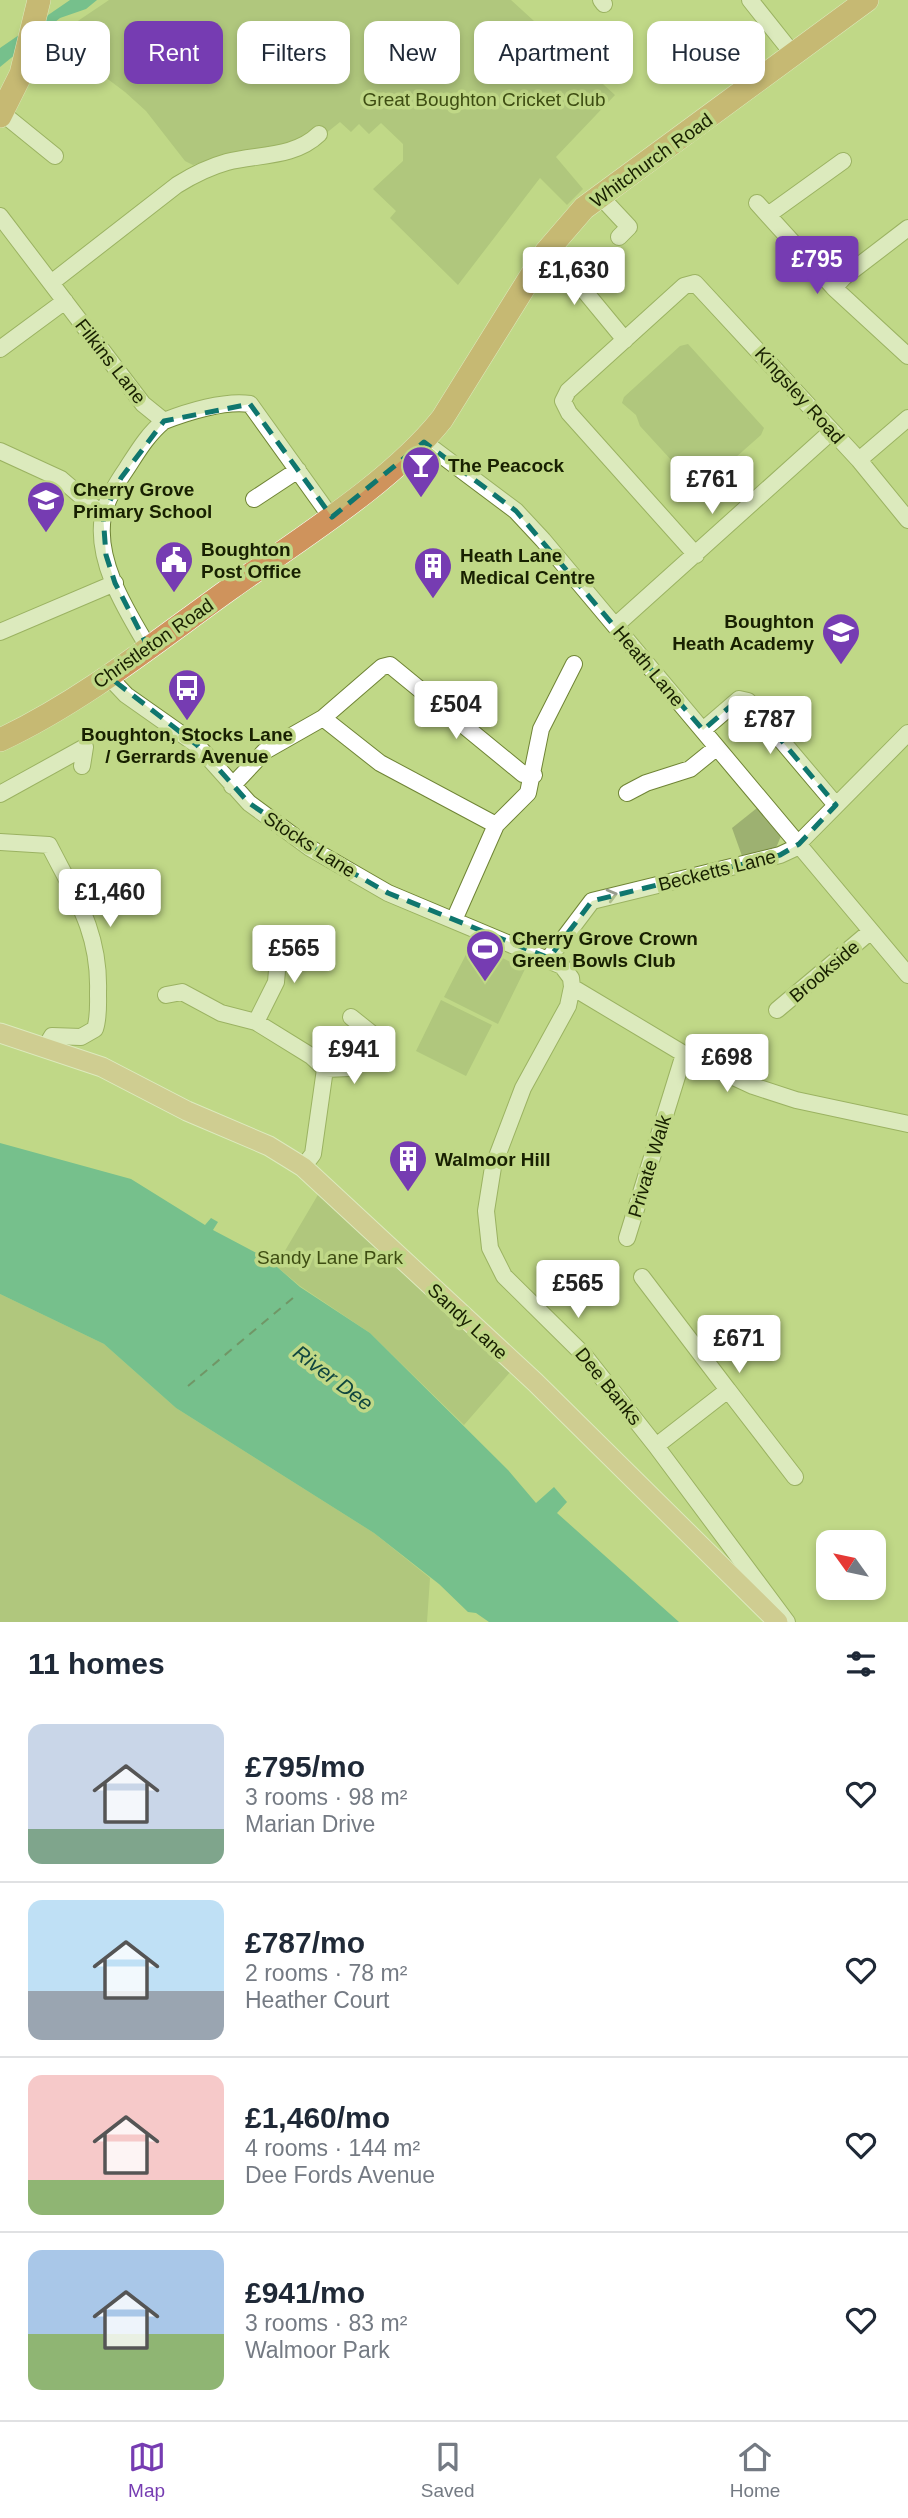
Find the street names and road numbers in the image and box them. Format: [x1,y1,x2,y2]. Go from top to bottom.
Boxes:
street label: Whitchurch Road [586,109,716,212]
street label: Filkins Lane [71,315,150,408]
street label: Kingsley Road [751,343,848,448]
street label: Christleton Road [89,594,217,693]
street label: Heath Lane [609,622,688,711]
street label: Stocks Lane [260,807,359,882]
street label: Becketts Lane [656,846,778,895]
street label: Brookside [785,936,863,1007]
street label: Private Walk [624,1112,675,1220]
street label: Sandy Lane [423,1279,512,1364]
street label: Dee Banks [571,1344,646,1429]

